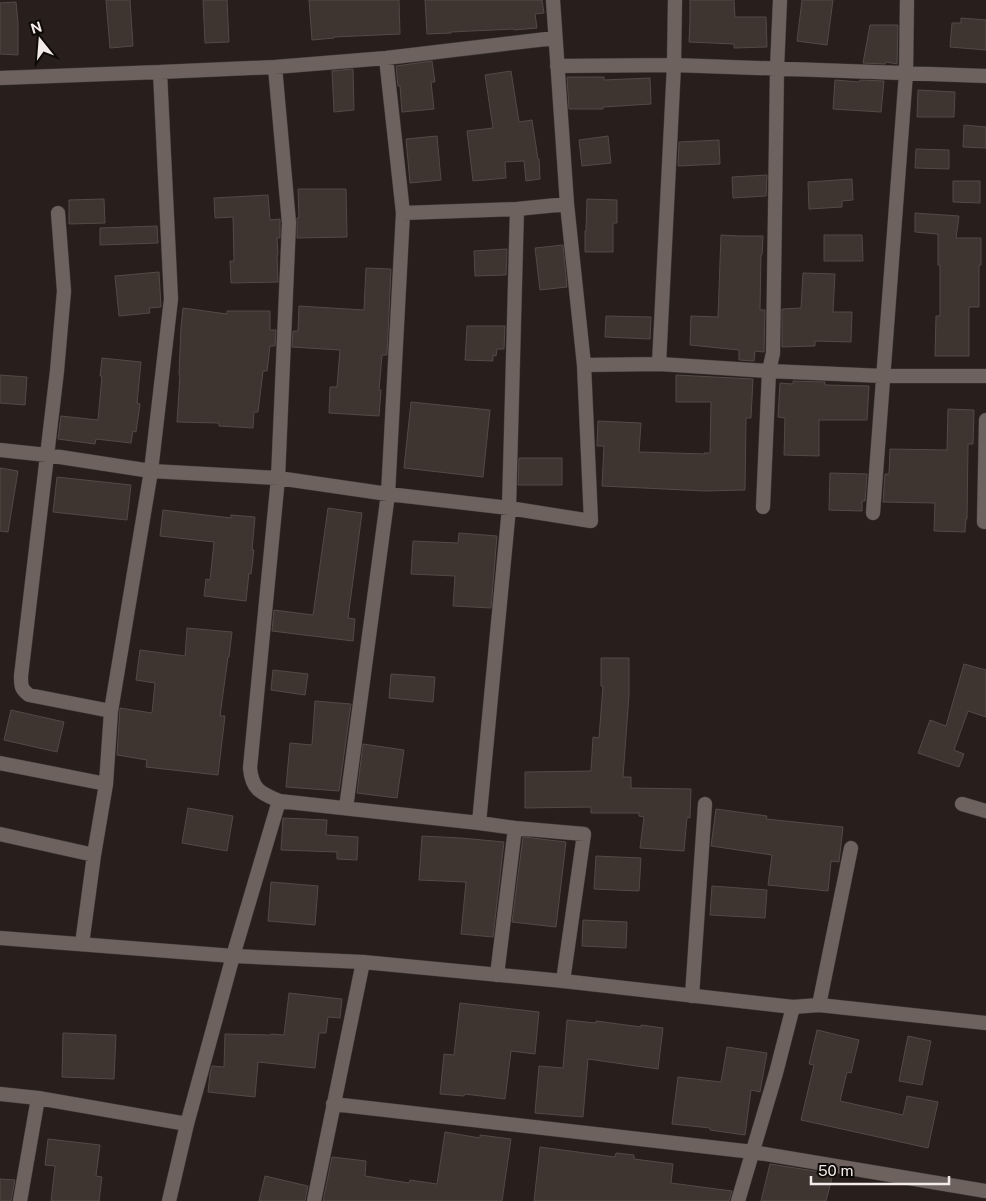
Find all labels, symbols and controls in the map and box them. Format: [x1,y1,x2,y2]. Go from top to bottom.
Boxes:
north arrow [15,15,65,65]
text: N [29,18,44,37]
scale bar [811,1154,948,1186]
text: 50 m [818,1162,853,1179]

